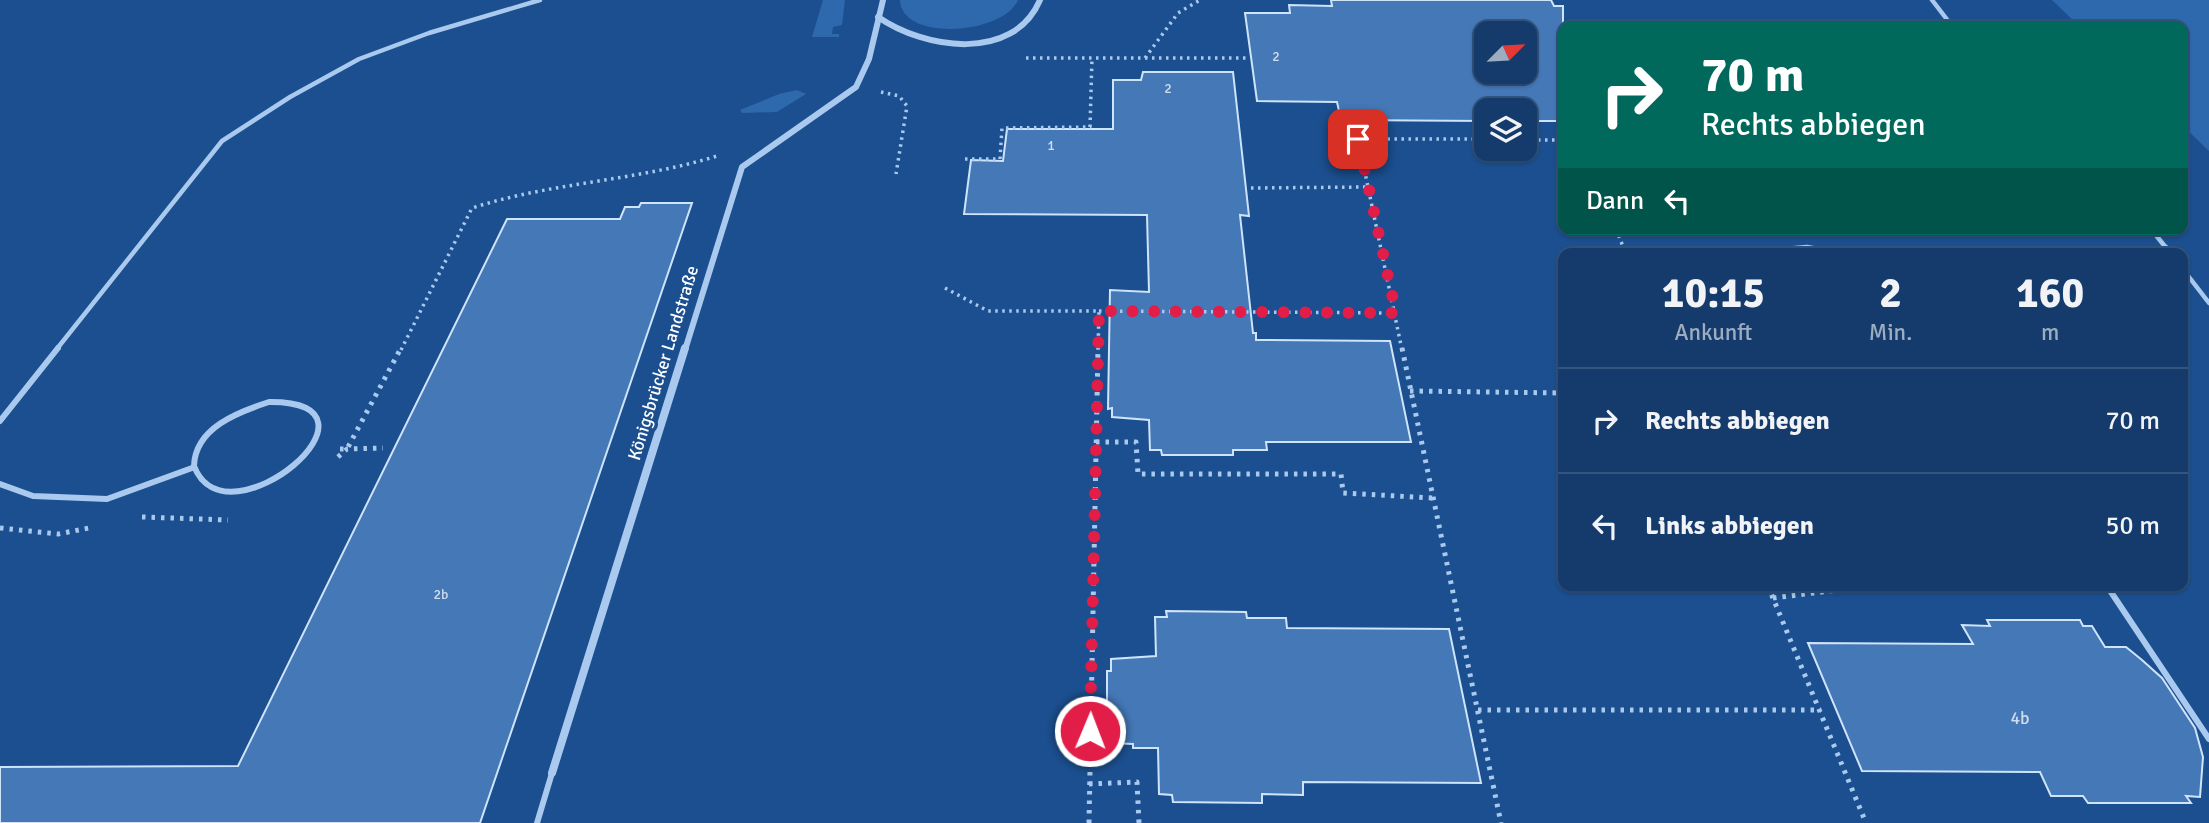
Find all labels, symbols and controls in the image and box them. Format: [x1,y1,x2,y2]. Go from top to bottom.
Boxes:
north arrow [1474,21,1536,84]
map controls [1474,21,1537,161]
text: 70 m [1701,45,1804,105]
house number: 2 [1272,48,1280,65]
icon: right [1586,49,1677,140]
house number: 2 [1164,80,1172,97]
button: layers [1474,98,1537,161]
text: Rechts abbiegen [1701,105,1926,144]
pin [1328,109,1388,169]
icon: arrive [1339,120,1377,158]
house number: 1 [1047,137,1055,154]
icon: left [1658,182,1696,220]
text: Dann [1586,185,1644,217]
street label: Königsbrücker Landstraße [623,263,703,463]
text: 10:15 [1662,268,1765,319]
text: 2 [1879,268,1902,319]
text: 160 [2016,268,2084,319]
text: Ankunft [1674,318,1752,347]
text: Min. [1869,318,1912,347]
text: m [2041,318,2059,347]
icon: right [1586,402,1624,440]
text: Rechts abbiegen [1645,405,1830,437]
text: 70 m [2105,405,2160,437]
icon: left [1586,507,1624,545]
text: Links abbiegen [1645,510,1814,542]
text: 50 m [2105,510,2160,542]
house number: 2b [434,586,448,603]
position arrow [1053,694,1127,768]
house number: 4b [2010,707,2030,729]

